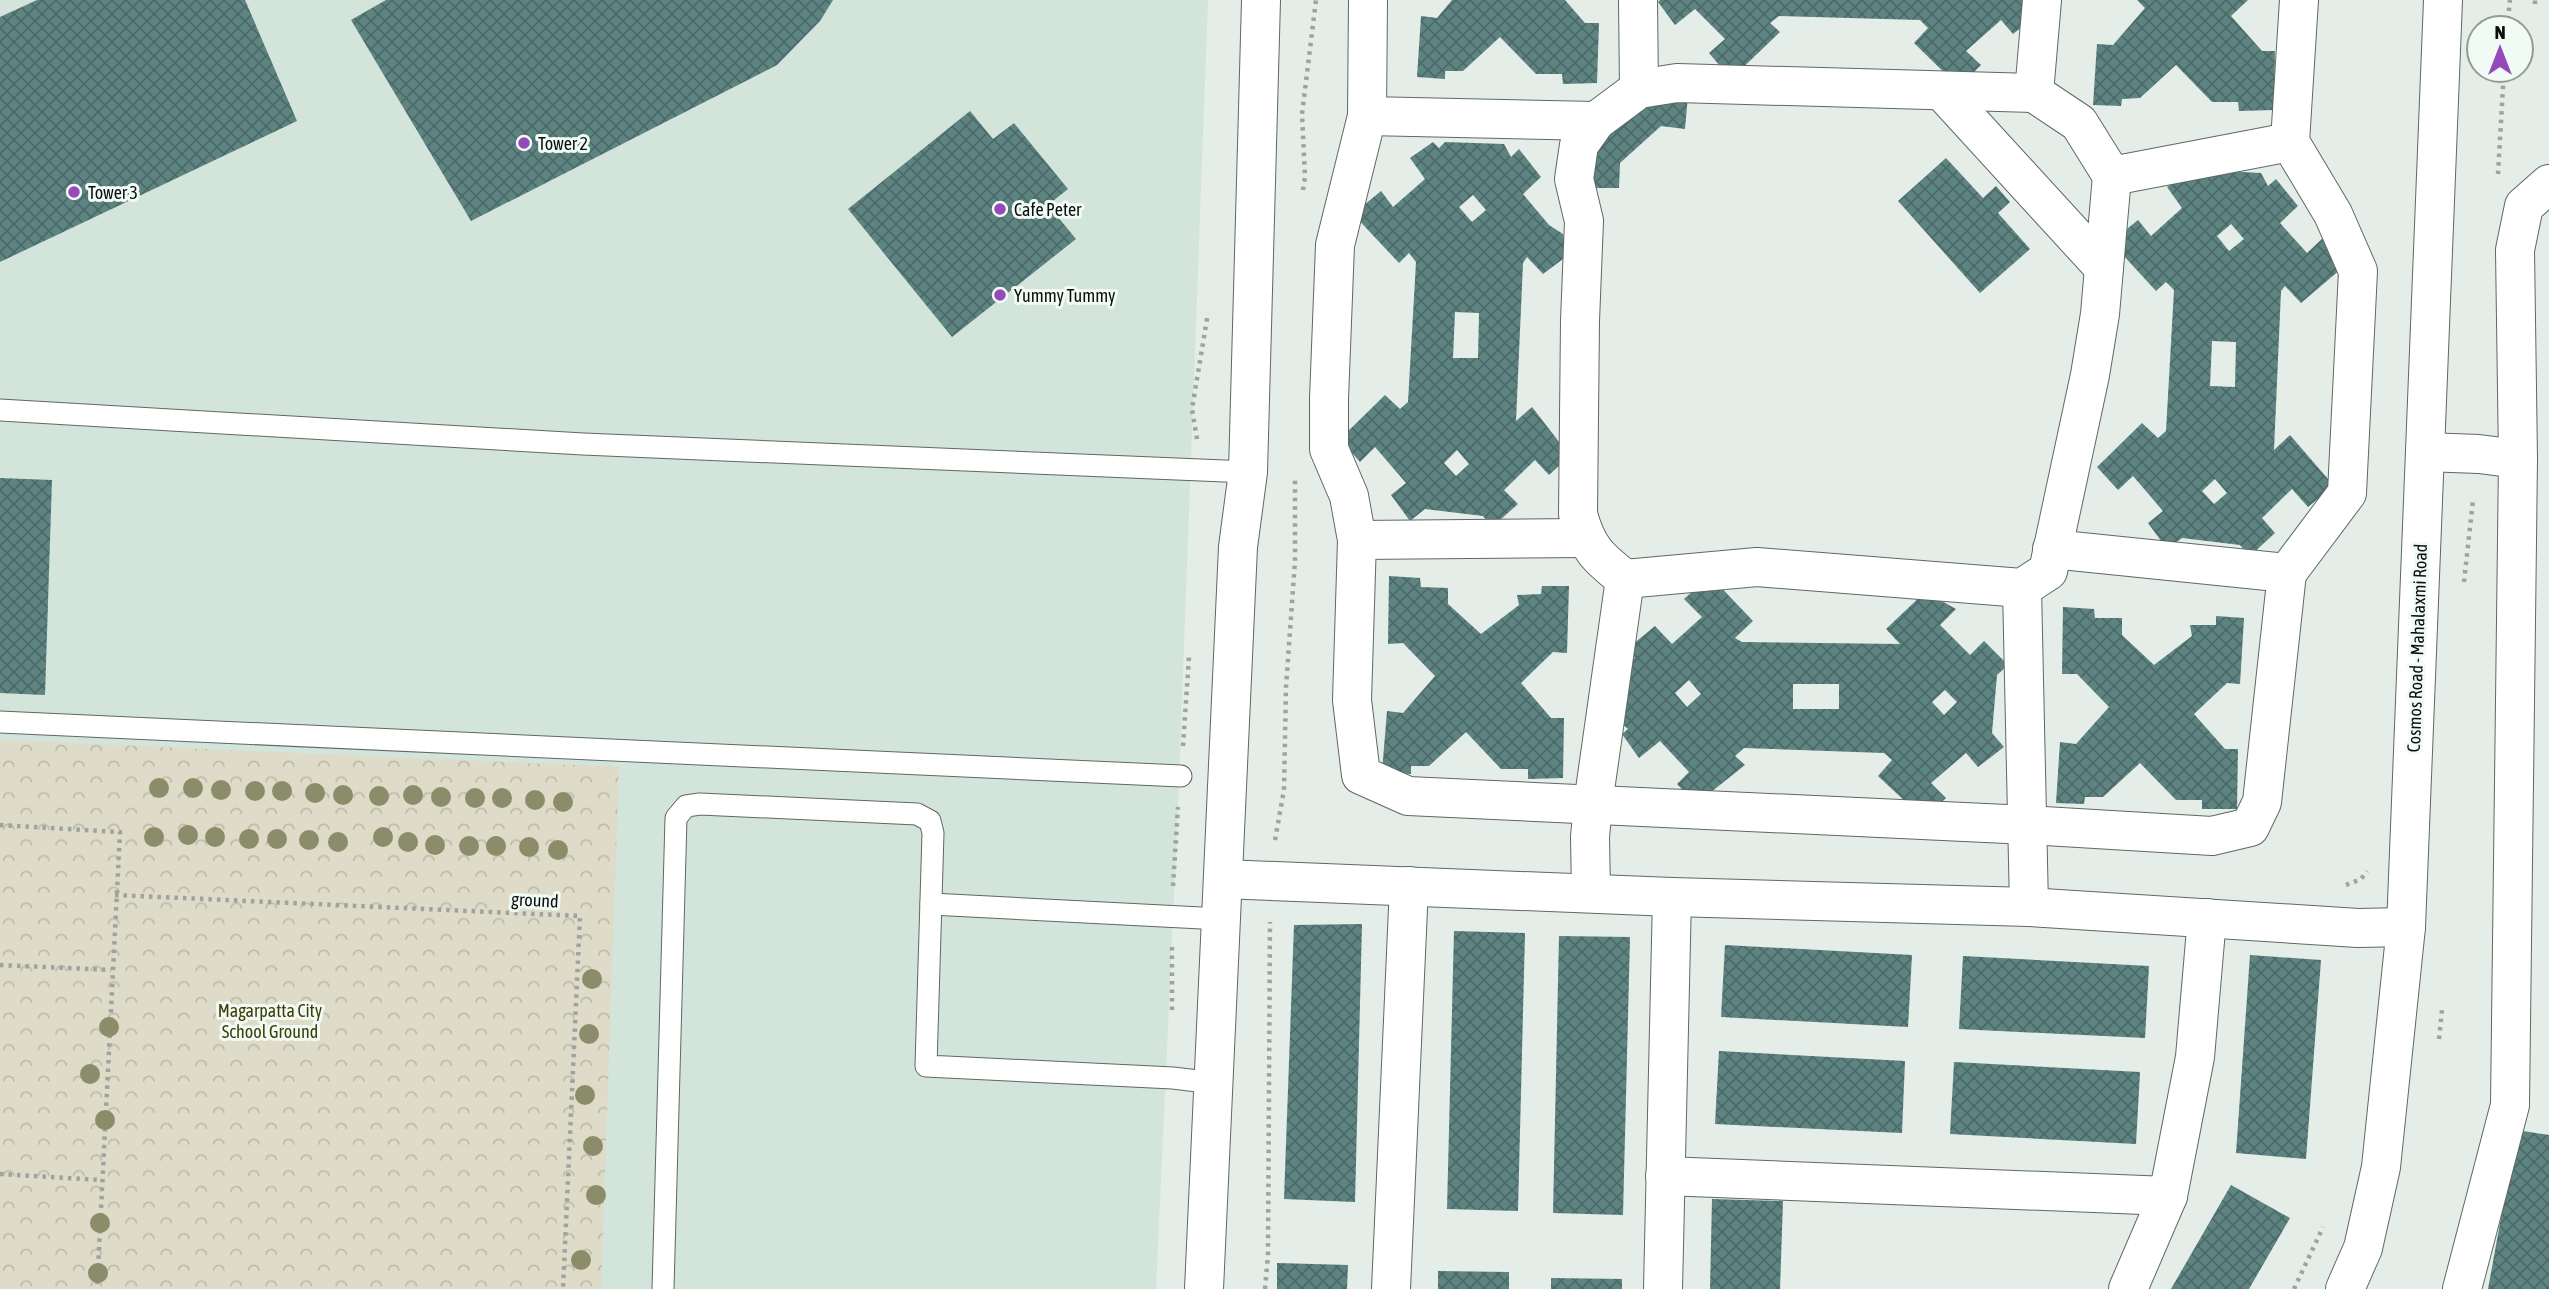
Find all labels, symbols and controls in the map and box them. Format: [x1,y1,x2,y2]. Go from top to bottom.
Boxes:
north arrow [2465,14,2535,84]
text: N [2494,21,2506,43]
place label: Tower 2 [538,133,588,154]
marker: Tower 2 [516,135,532,151]
place label: Tower 3 [88,182,138,203]
marker: Tower 3 [66,184,82,200]
place label: Cafe Peter [1014,199,1082,220]
marker: Cafe Peter [992,201,1008,217]
place label: Yummy Tummy [1014,285,1116,306]
marker: Yummy Tummy [992,287,1008,303]
street label: Cosmos Road - Mahalaxmi Road [2403,543,2431,753]
street label: ground [511,888,559,912]
park label: Magarpatta City School Ground [218,1000,322,1042]

